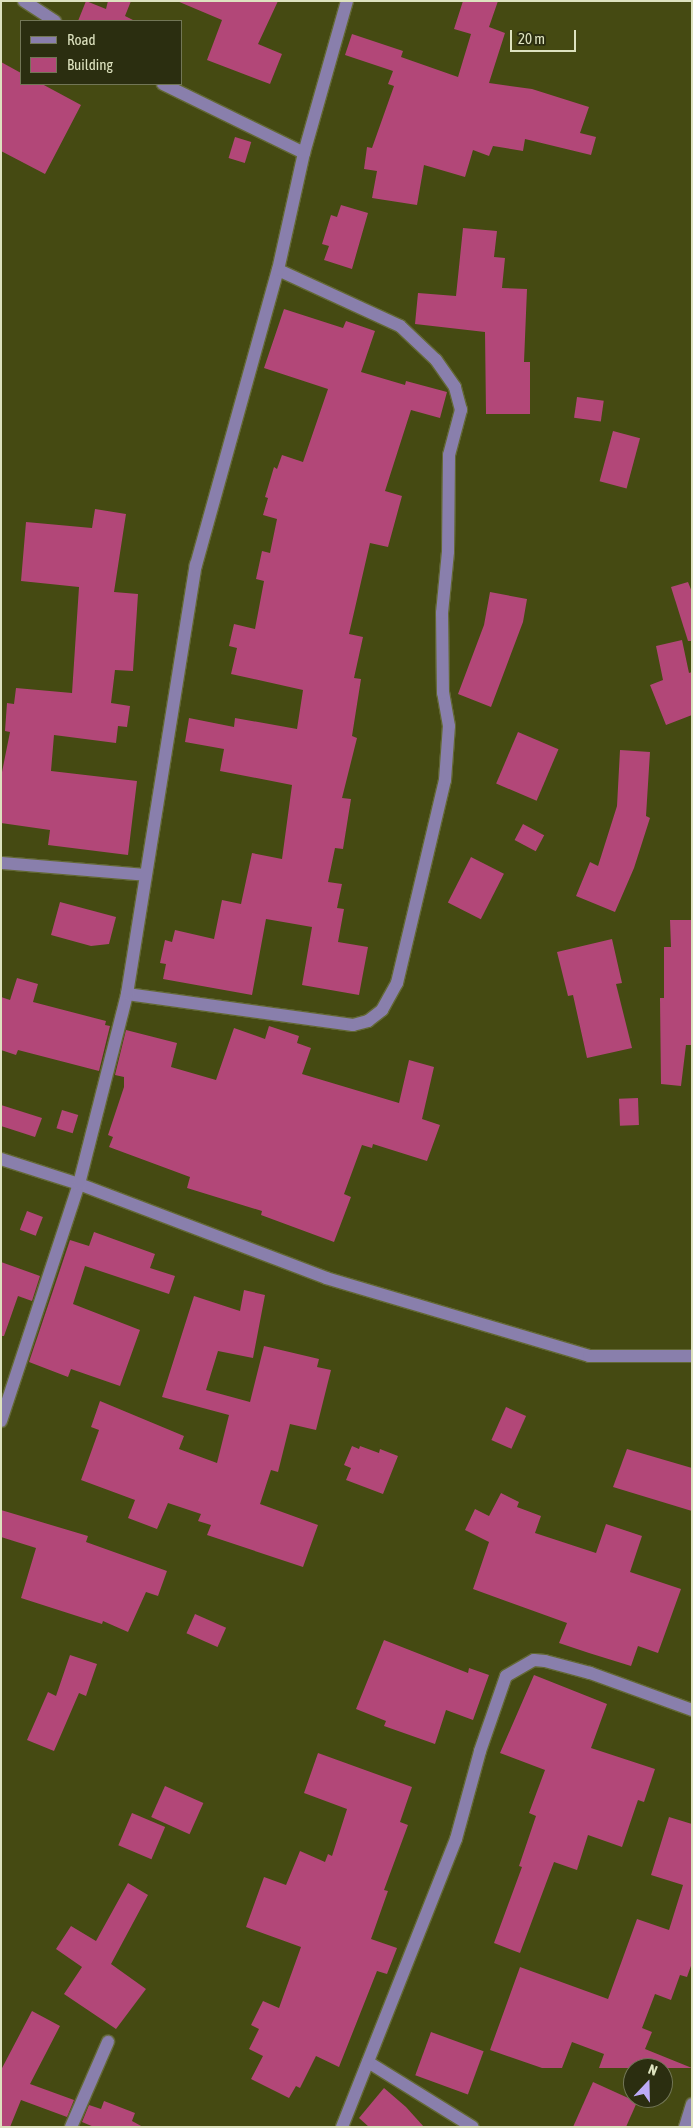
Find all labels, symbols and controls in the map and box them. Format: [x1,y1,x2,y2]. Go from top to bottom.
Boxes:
legend [20,20,182,85]
scale bar [513,20,579,52]
text: 20 m [518,30,545,47]
text: Road [67,31,96,48]
text: Building [67,56,113,73]
north arrow [623,2058,673,2108]
text: N [646,2061,660,2079]

